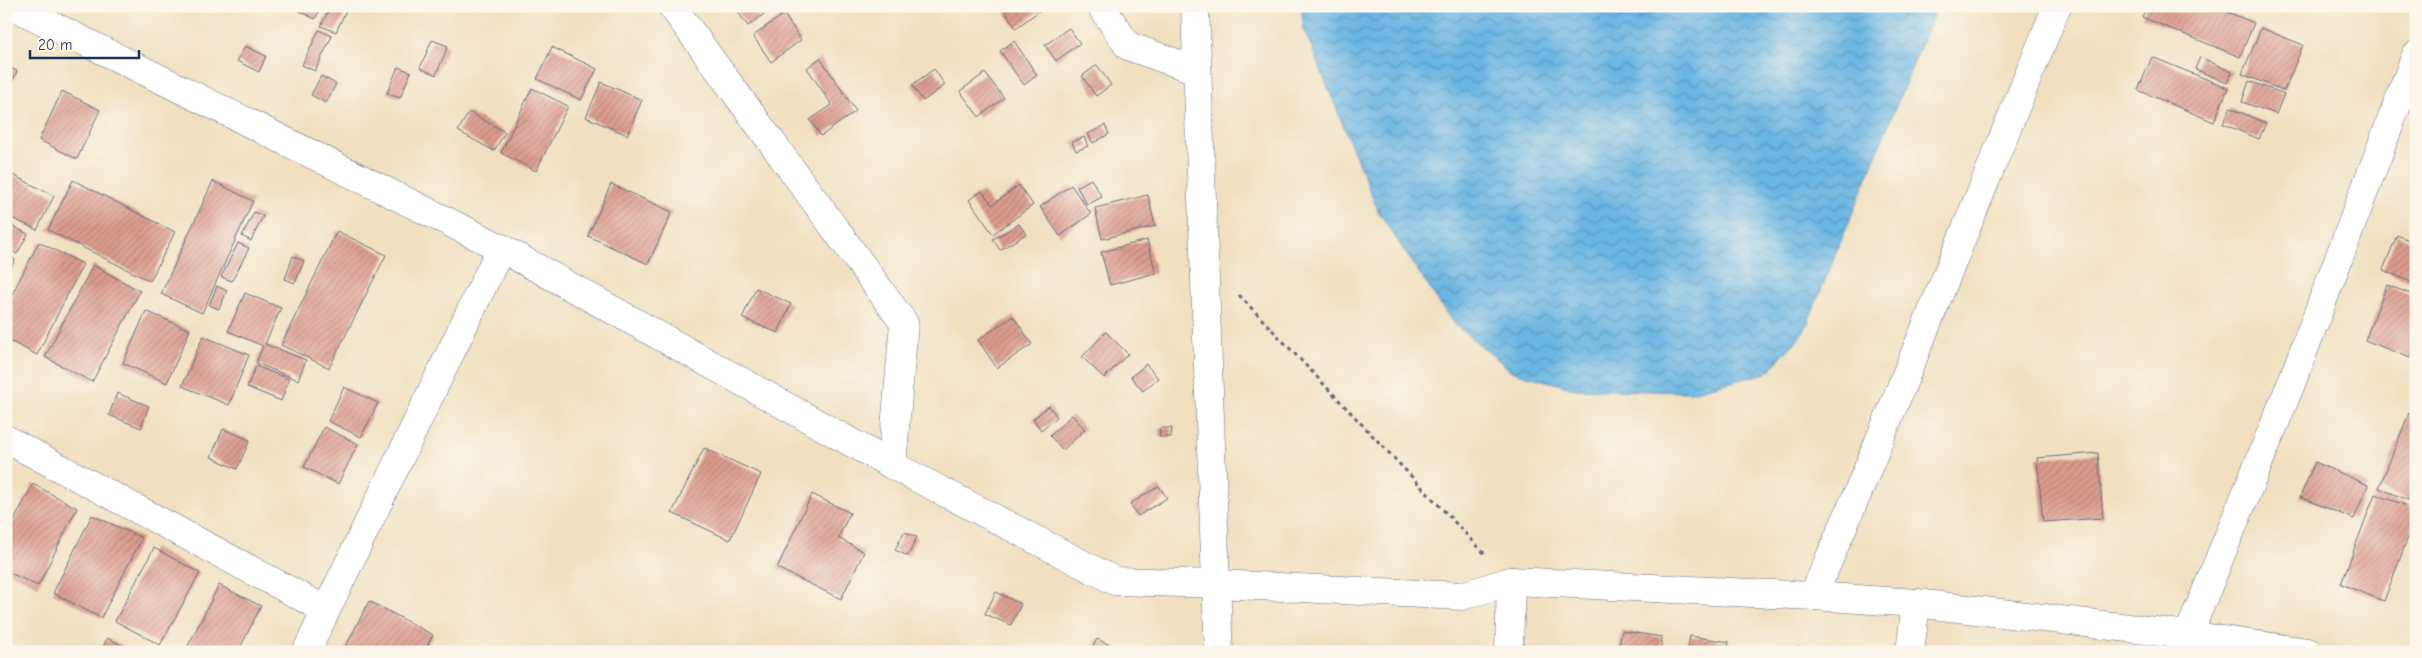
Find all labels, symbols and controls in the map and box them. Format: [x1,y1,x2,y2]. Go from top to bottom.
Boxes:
scale bar [30,28,139,60]
text: 20 m [38,36,72,54]

